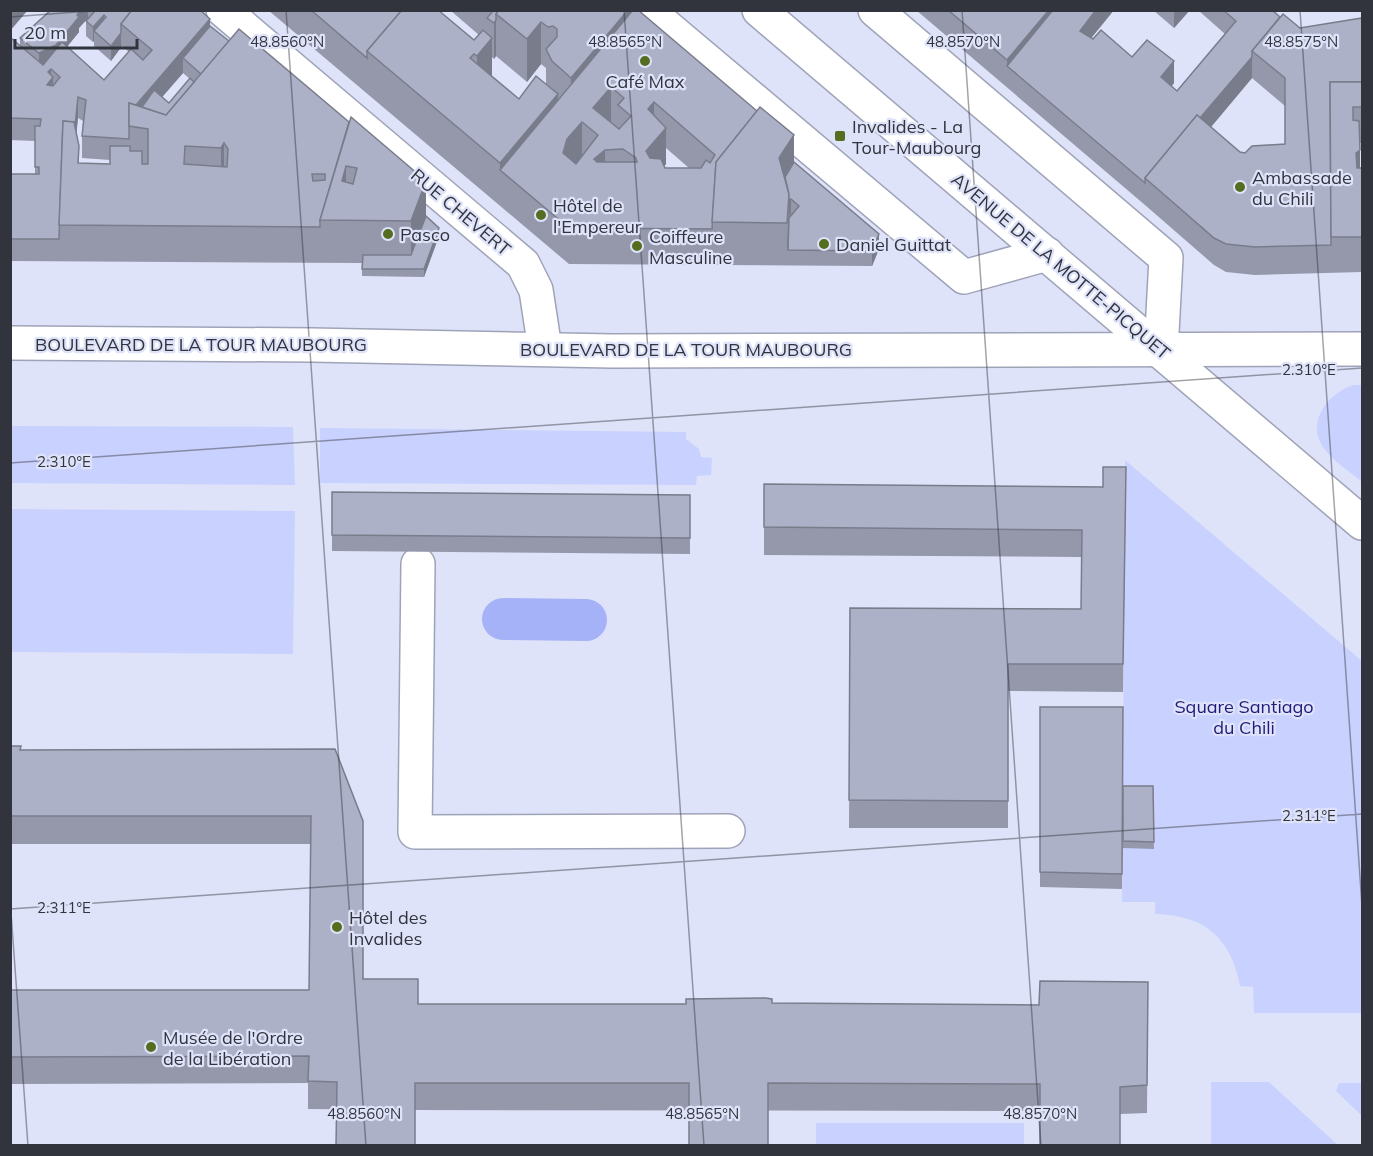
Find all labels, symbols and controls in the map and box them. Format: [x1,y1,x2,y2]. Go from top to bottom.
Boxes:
scale bar [15,12,136,50]
text: 20 m [24,21,66,44]
text: 48.8560°N [250,32,324,51]
text: 48.8565°N [588,32,662,51]
text: 48.8570°N [926,32,1000,51]
text: 48.8575°N [1264,32,1338,51]
marker: Café Max [638,54,652,68]
place label: Café Max [605,70,685,93]
place label: Invalides - La Tour-Maubourg [852,115,981,159]
marker: Invalides - La Tour-Maubourg [833,129,847,143]
street label: RUE CHEVERT [406,163,516,261]
place label: Ambassade du Chili [1252,166,1352,210]
street label: AVENUE DE LA MOTTE-PICQUET [947,168,1175,364]
marker: Ambassade du Chili [1233,180,1247,194]
place label: Hôtel de l'Empereur [553,194,642,238]
marker: Hôtel de l'Empereur [534,208,548,222]
place label: Pasco [400,223,450,246]
place label: Coiffeure Masculine [649,225,732,269]
marker: Pasco [381,227,395,241]
place label: Daniel Guittat [836,233,951,256]
marker: Daniel Guittat [817,237,831,251]
marker: Coiffeure Masculine [630,239,644,253]
street label: BOULEVARD DE LA TOUR MAUBOURG [35,333,367,356]
street label: BOULEVARD DE LA TOUR MAUBOURG [520,338,852,361]
text: 2.310°E [1282,360,1336,379]
text: 2.310°E [37,452,91,471]
park label: Square Santiago du Chili [1174,695,1314,739]
text: 2.311°E [1282,806,1336,825]
text: 2.311°E [37,898,91,917]
place label: Hôtel des Invalides [349,906,428,950]
marker: Hôtel des Invalides [330,920,344,934]
place label: Musée de l'Ordre de la Libération [163,1026,303,1070]
marker: Musée de l'Ordre de la Libération [144,1040,158,1054]
text: 48.8560°N [327,1104,401,1123]
text: 48.8565°N [665,1104,739,1123]
text: 48.8570°N [1003,1104,1077,1123]

